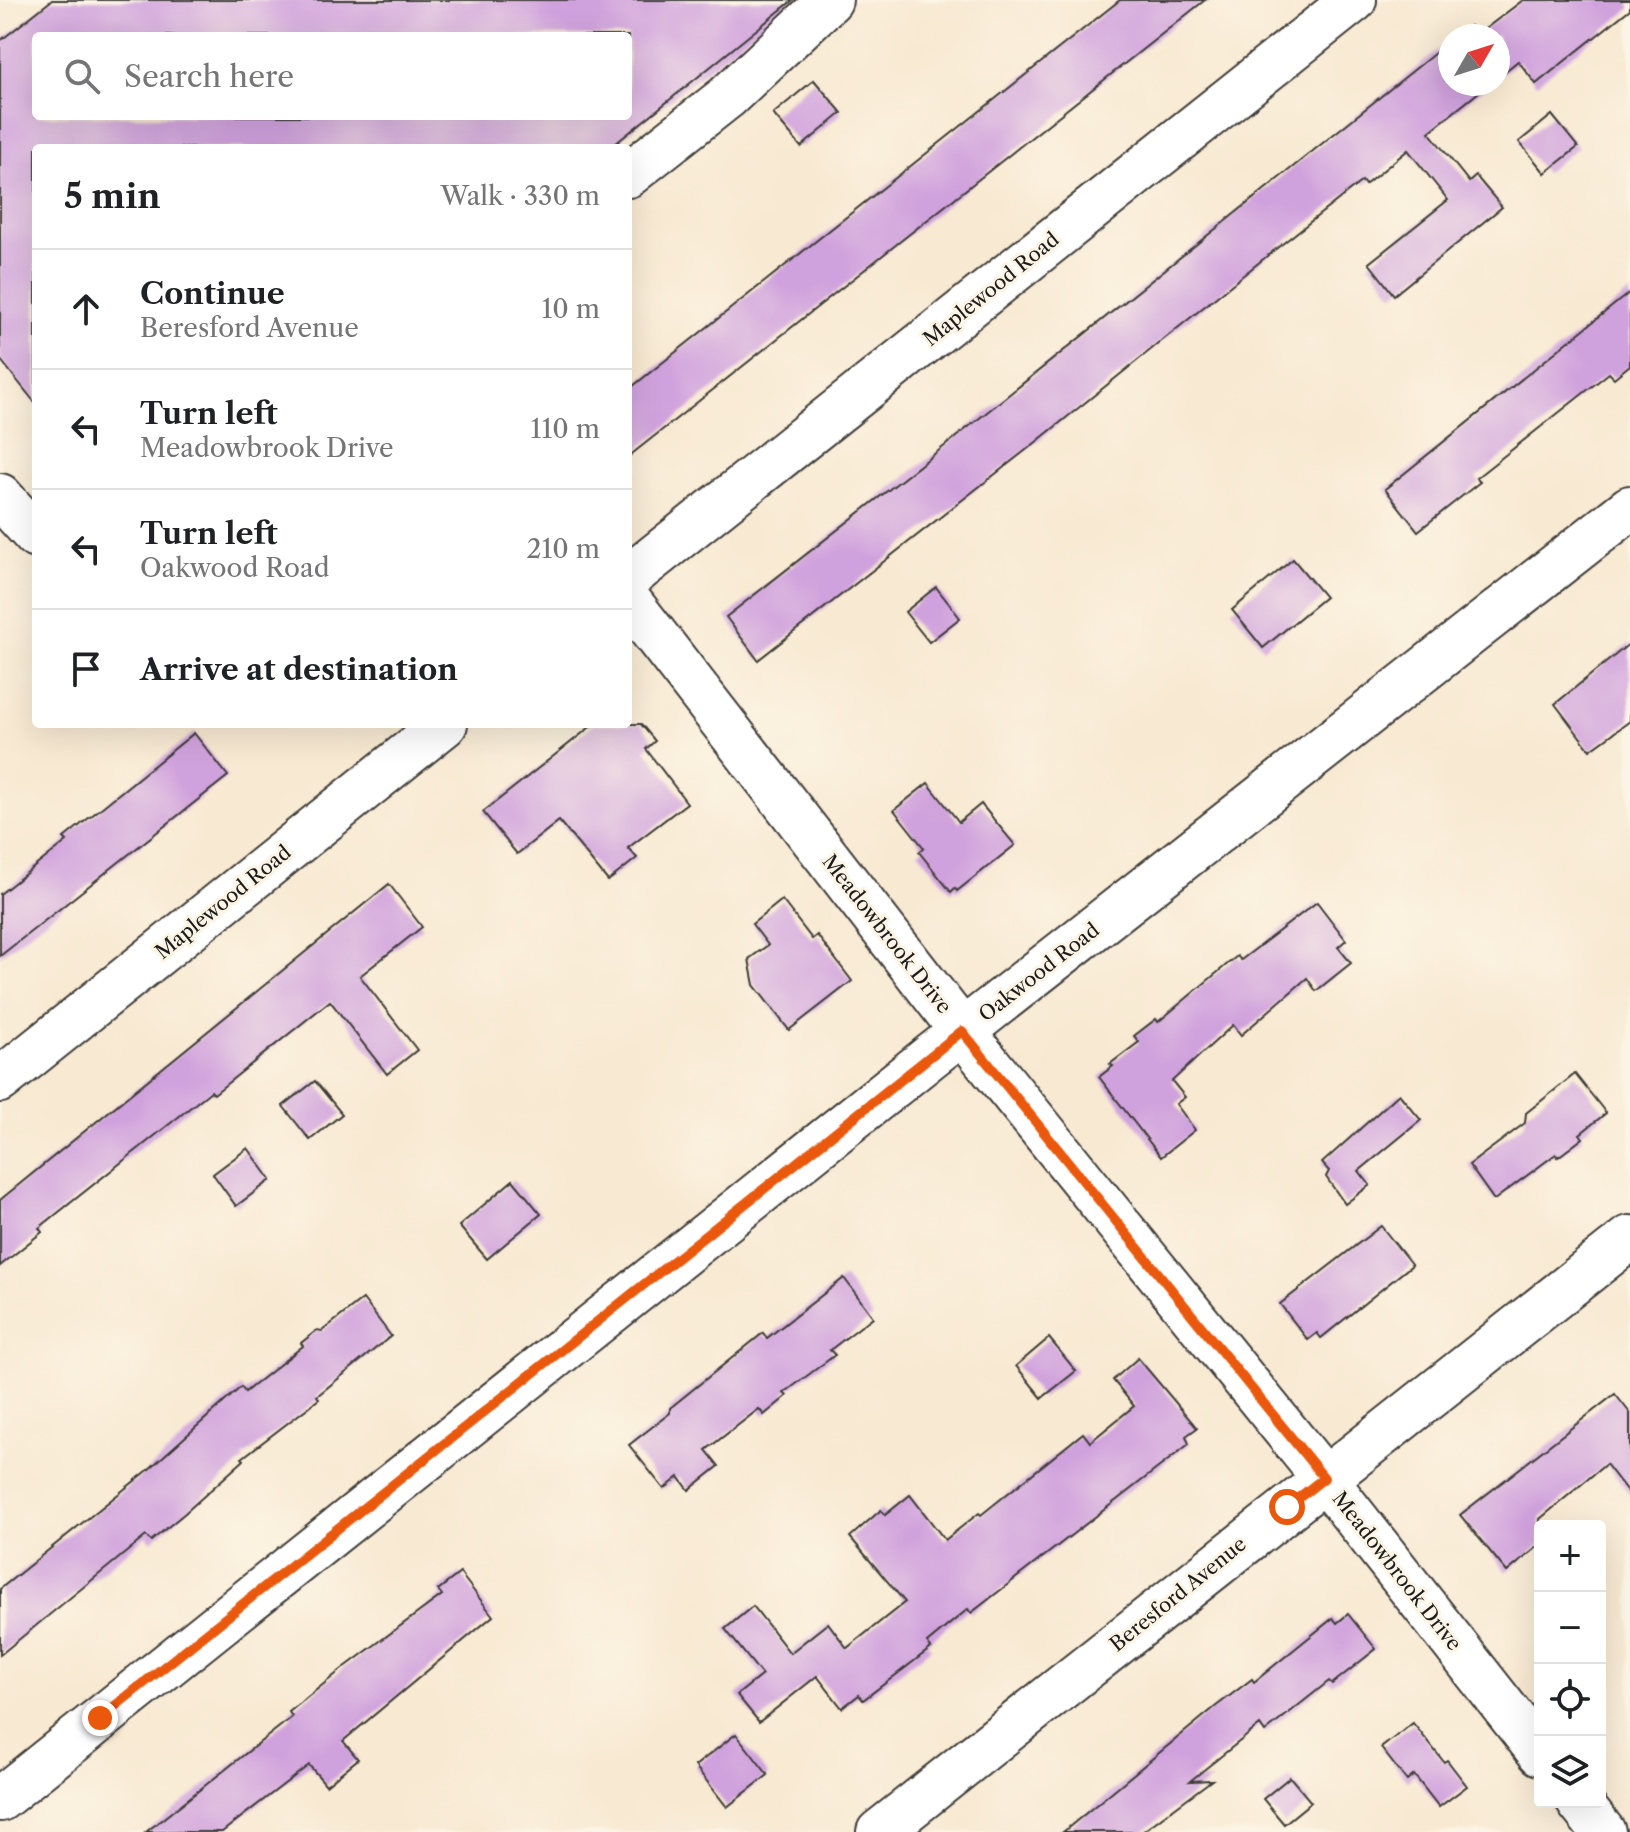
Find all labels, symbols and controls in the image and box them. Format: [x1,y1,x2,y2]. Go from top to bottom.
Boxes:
north arrow [1438,24,1510,96]
search box [32,32,632,120]
icon: search [60,54,104,98]
text: Search here [124,58,294,95]
text: 5 min [64,175,161,217]
text: Walk · 330 m [441,180,600,212]
street label: Maplewood Road [918,227,1064,351]
text: Continue [140,275,285,312]
icon: ahead [64,287,108,331]
text: 10 m [541,293,600,325]
text: Beresford Avenue [140,312,359,344]
text: Turn left [140,395,277,432]
icon: left [64,407,108,451]
text: 110 m [531,413,600,445]
text: Meadowbrook Drive [140,432,394,464]
text: Turn left [140,515,277,552]
icon: left [64,527,108,571]
text: 210 m [527,533,600,565]
text: Oakwood Road [140,552,330,584]
icon: arrive [64,647,108,691]
text: Arrive at destination [140,651,458,688]
street label: Maplewood Road [150,840,296,964]
street label: Meadowbrook Drive [817,850,957,1018]
street label: Oakwood Road [974,918,1104,1026]
street label: Meadowbrook Drive [1327,1487,1467,1655]
route start [1269,1489,1305,1525]
map controls [1534,1520,1606,1808]
button: + [1534,1520,1606,1592]
street label: Beresford Avenue [1105,1532,1251,1656]
button: − [1534,1592,1606,1664]
button: locate [1534,1664,1606,1736]
route end [82,1700,118,1736]
button: layers [1534,1736,1606,1808]

